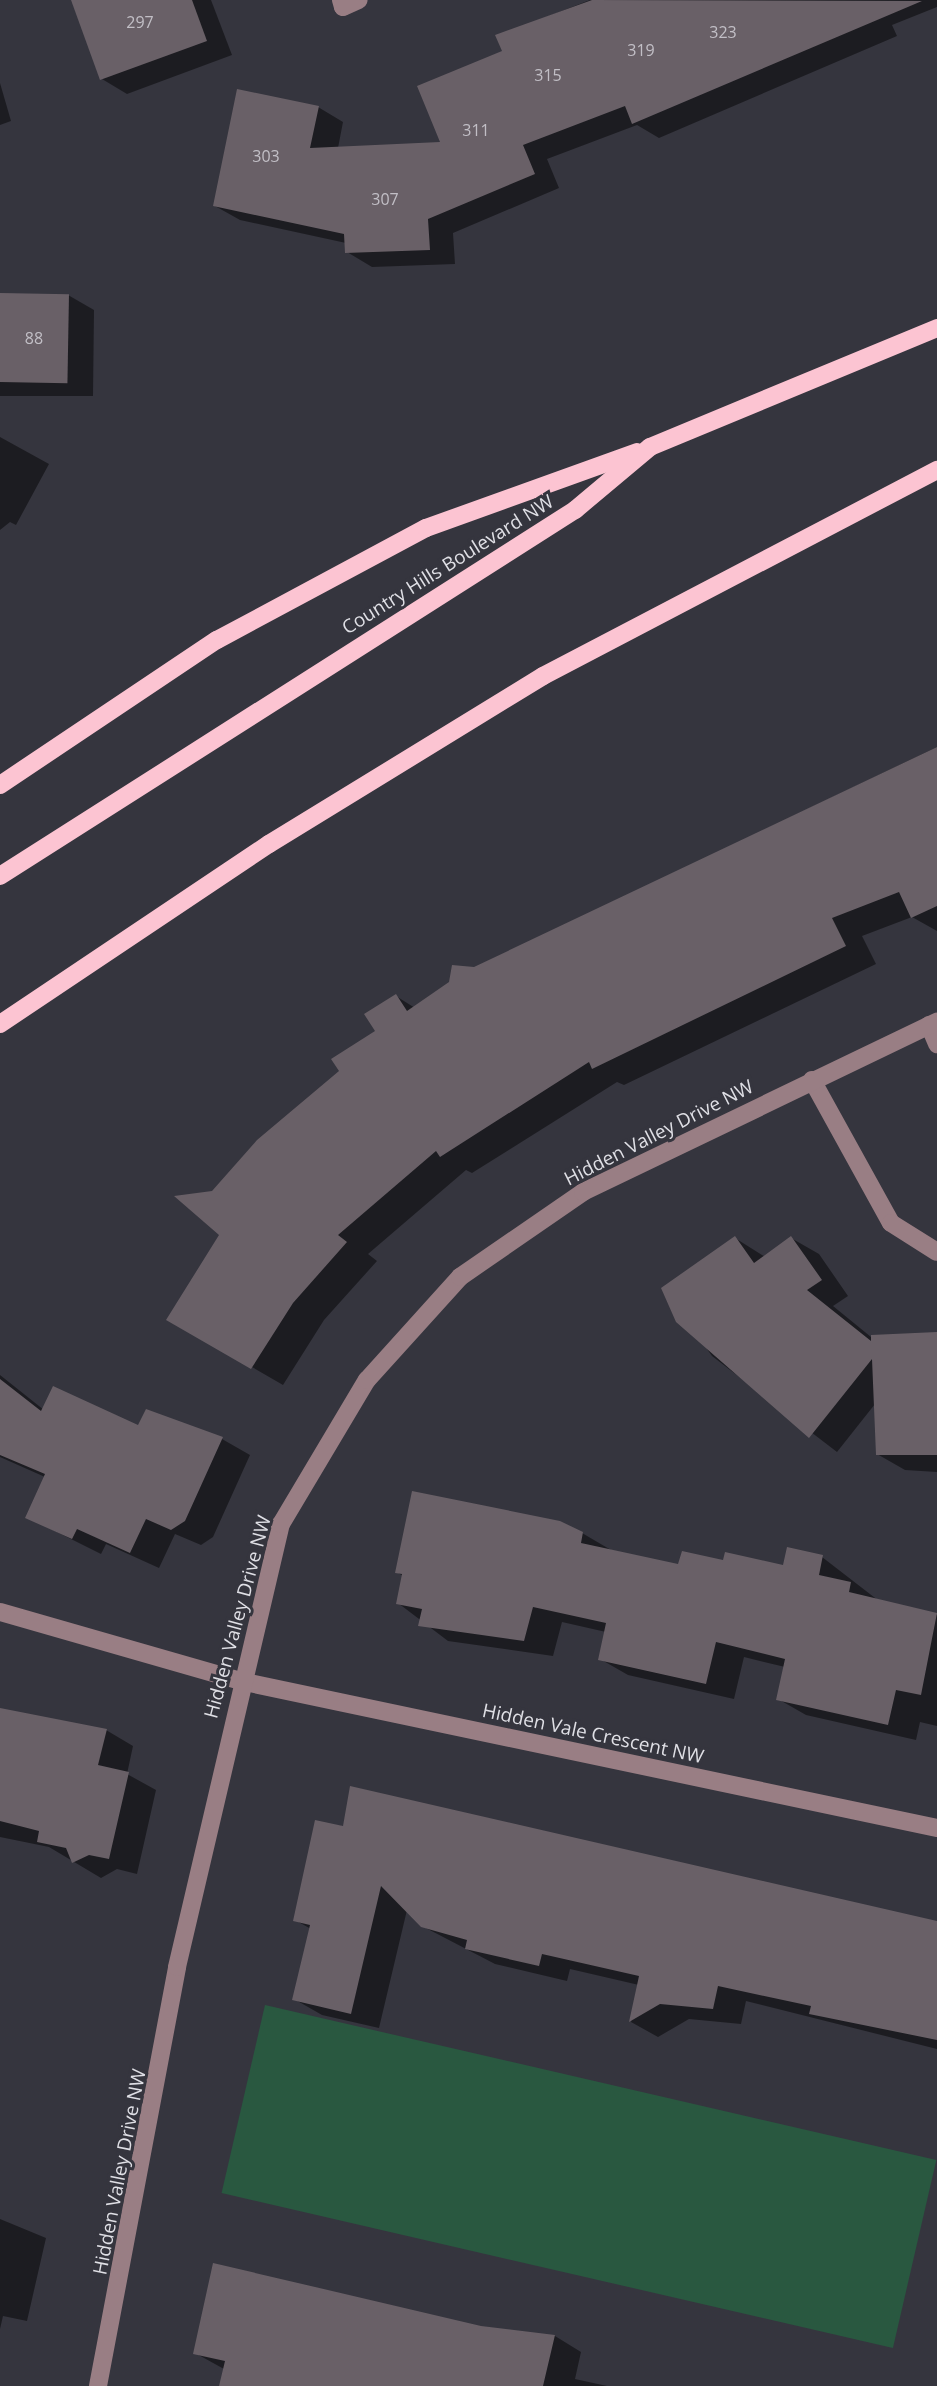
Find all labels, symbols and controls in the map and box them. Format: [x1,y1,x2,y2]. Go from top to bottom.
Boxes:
house number: 297 [126,12,154,32]
house number: 323 [709,22,737,42]
house number: 319 [627,40,655,60]
house number: 315 [534,65,562,85]
house number: 311 [462,120,490,140]
house number: 303 [252,146,280,166]
house number: 307 [371,189,399,209]
house number: 88 [25,328,43,348]
street label: Country Hills Boulevard NW [338,490,558,640]
street label: Hidden Valley Drive NW [561,1075,757,1191]
street label: Hidden Valley Drive NW [200,1513,276,1721]
street label: Hidden Vale Crescent NW [480,1699,706,1769]
street label: Hidden Valley Drive NW [89,2067,151,2277]

